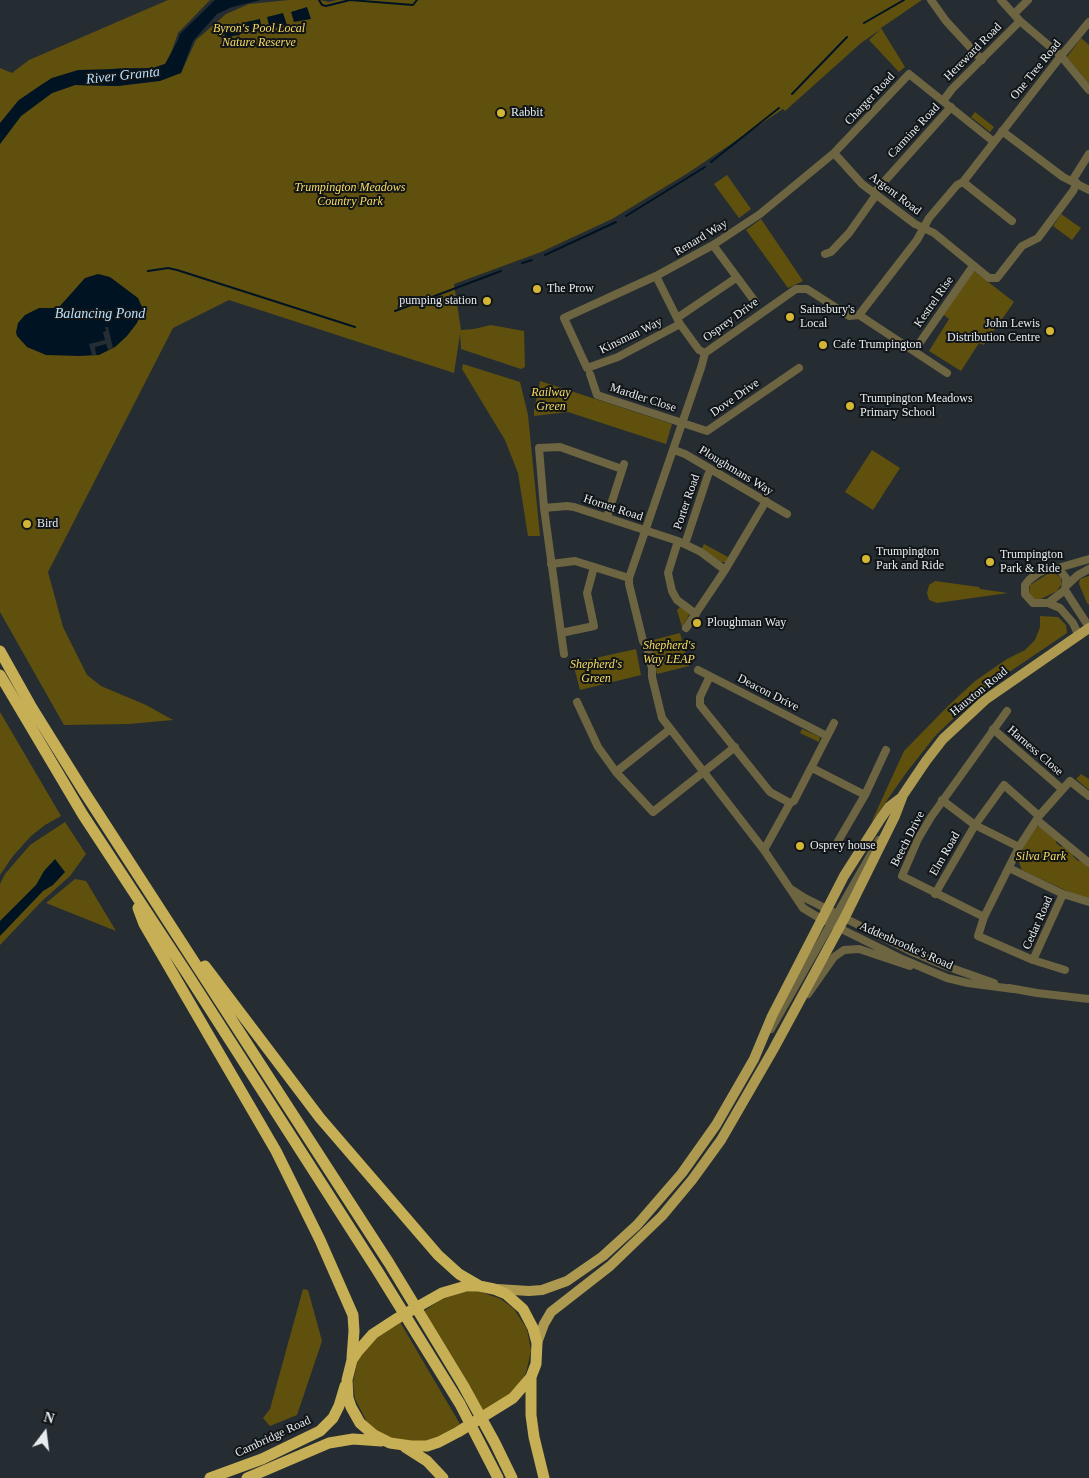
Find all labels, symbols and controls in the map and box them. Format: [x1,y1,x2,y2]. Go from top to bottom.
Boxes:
street label: Hereward Road [941,20,1005,84]
park label: Byron's Pool Local Nature Reserve [213,22,305,50]
street label: One Tree Road [1007,37,1065,103]
water label: River Granta [85,64,161,88]
street label: Charger Road [842,70,898,128]
street label: Carmine Road [885,101,943,161]
place label: Rabbit [511,106,543,120]
marker: Rabbit [495,107,507,119]
street label: Argent Road [866,170,924,218]
park label: Trumpington Meadows Country Park [294,181,406,209]
street label: Renard Way [672,217,730,259]
street label: Kestrel Rise [911,274,957,330]
place label: The Prow [547,282,594,296]
marker: The Prow [531,283,543,295]
place label: pumping station [399,294,477,308]
marker: pumping station [481,295,493,307]
street label: Osprey Drive [700,295,762,345]
place label: Sainsbury's Local [800,303,855,331]
water label: Balancing Pond [55,306,145,322]
marker: Sainsbury's Local [784,311,796,323]
street label: Kinsman Way [597,315,665,357]
place label: John Lewis Distribution Centre [947,317,1040,345]
marker: John Lewis Distribution Centre [1044,325,1056,337]
place label: Cafe Trumpington [833,338,922,352]
marker: Cafe Trumpington [817,339,829,351]
street label: Dove Drive [708,376,762,420]
street label: Mardler Close [608,380,678,416]
park label: Railway Green [531,386,571,414]
place label: Trumpington Meadows Primary School [860,392,973,420]
marker: Trumpington Meadows Primary School [844,400,856,412]
street label: Ploughmans Way [696,443,776,499]
street label: Porter Road [671,472,703,532]
street label: Hornet Road [581,492,645,524]
place label: Bird [37,517,58,531]
marker: Bird [21,518,33,530]
place label: Trumpington Park and Ride [876,545,944,573]
place label: Trumpington Park & Ride [1000,548,1063,576]
marker: Trumpington Park and Ride [860,553,872,565]
marker: Trumpington Park & Ride [984,556,996,568]
place label: Ploughman Way [707,616,786,630]
marker: Ploughman Way [691,617,703,629]
park label: Shepherd's Way LEAP [643,639,695,667]
park label: Shepherd's Green [570,658,622,686]
street label: Hauxton Road [947,664,1011,720]
street label: Deacon Drive [735,671,801,715]
street label: Harness Close [1004,723,1066,779]
street label: Beech Drive [888,809,928,869]
street label: Elm Road [927,829,963,879]
place label: Osprey house [810,839,876,853]
marker: Osprey house [794,840,806,852]
park label: Silva Park [1016,850,1066,864]
street label: Cedar Road [1020,894,1056,952]
street label: Addenbrooke's Road [857,919,955,973]
north arrow [20,1408,70,1458]
text: N [42,1409,56,1427]
street label: Cambridge Road [233,1413,313,1461]

